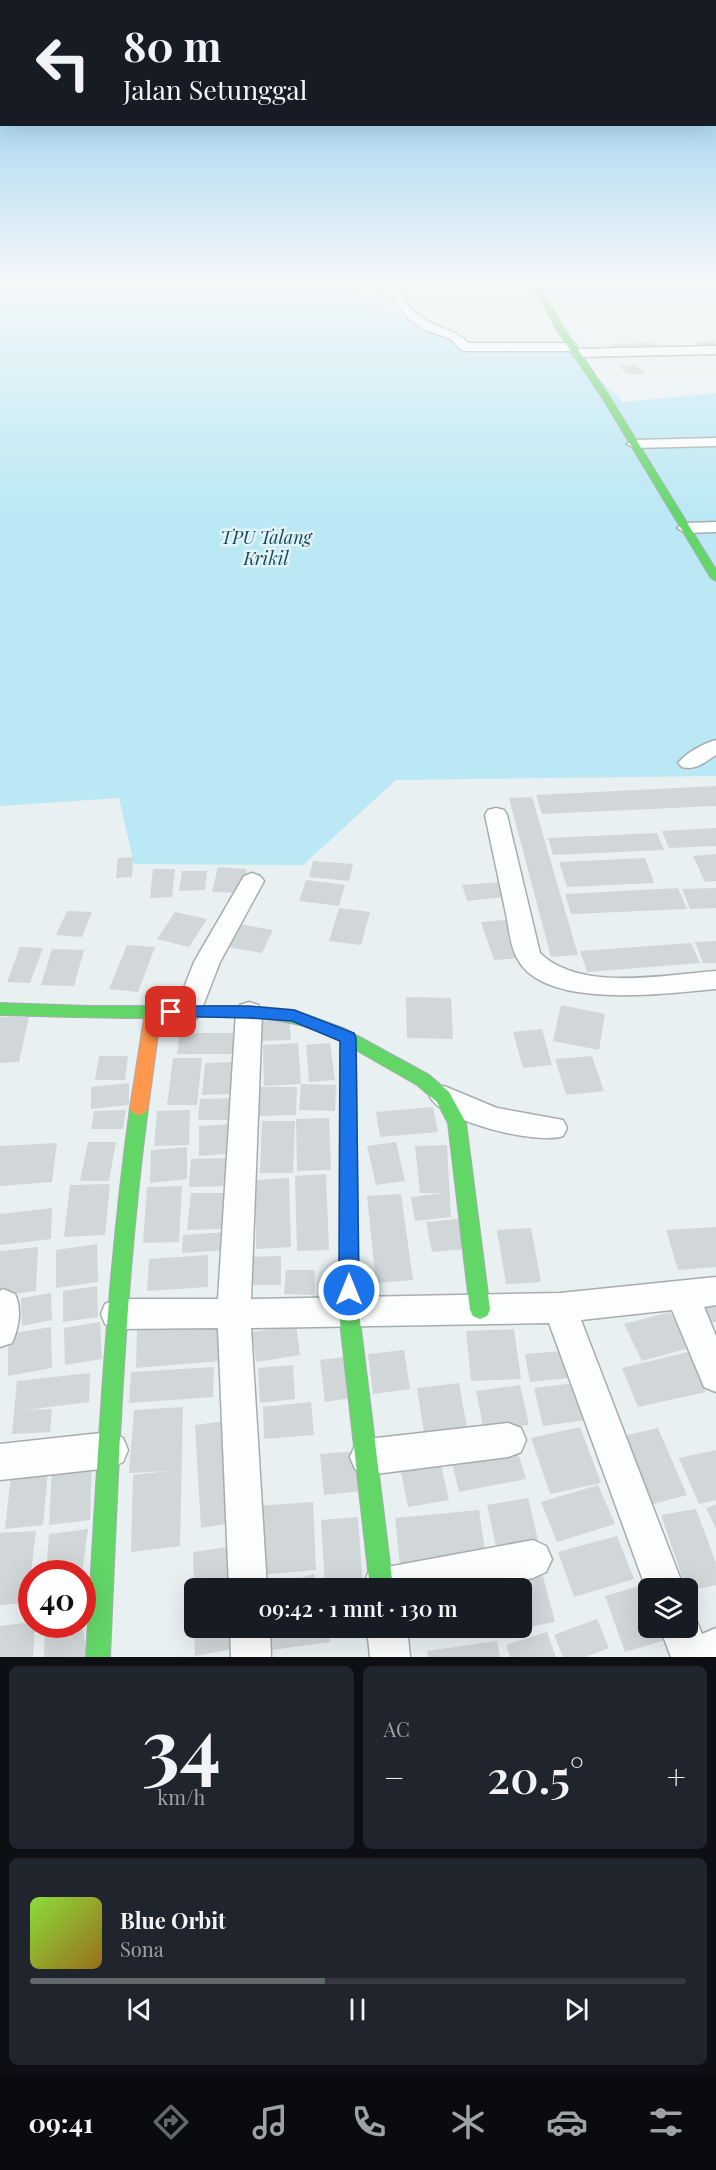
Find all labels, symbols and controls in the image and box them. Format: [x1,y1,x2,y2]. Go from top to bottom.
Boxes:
text: 80 m [123,17,221,73]
icon: left [24,24,102,102]
text: Jalan Setunggal [123,71,307,107]
park label: TPU Talang Krikil [220,525,314,570]
pin [145,986,196,1037]
icon: arrive [154,995,187,1028]
position arrow [317,1258,381,1322]
speed limit sign: 40 [18,1560,96,1638]
map controls [638,1578,698,1638]
button: layers [638,1578,698,1638]
text: 09:42 · 1 mnt · 130 m [258,1593,458,1623]
text: 34 [142,1692,221,1796]
text: AC [384,1715,410,1742]
text: 20.5° [487,1745,584,1805]
text: − [384,1754,405,1798]
text: + [667,1754,686,1798]
text: km/h [157,1783,205,1810]
text: Blue Orbit [120,1905,226,1935]
text: Sona [120,1935,164,1962]
icon: previous [123,1993,156,2026]
icon: pause [341,1993,374,2026]
icon: next [560,1993,593,2026]
icon: directions [150,2101,192,2143]
icon: music [249,2101,291,2143]
icon: phone [348,2101,390,2143]
icon: climate [447,2101,489,2143]
icon: car [546,2101,588,2143]
icon: filters [645,2101,687,2143]
text: 09:41 [29,2104,93,2140]

